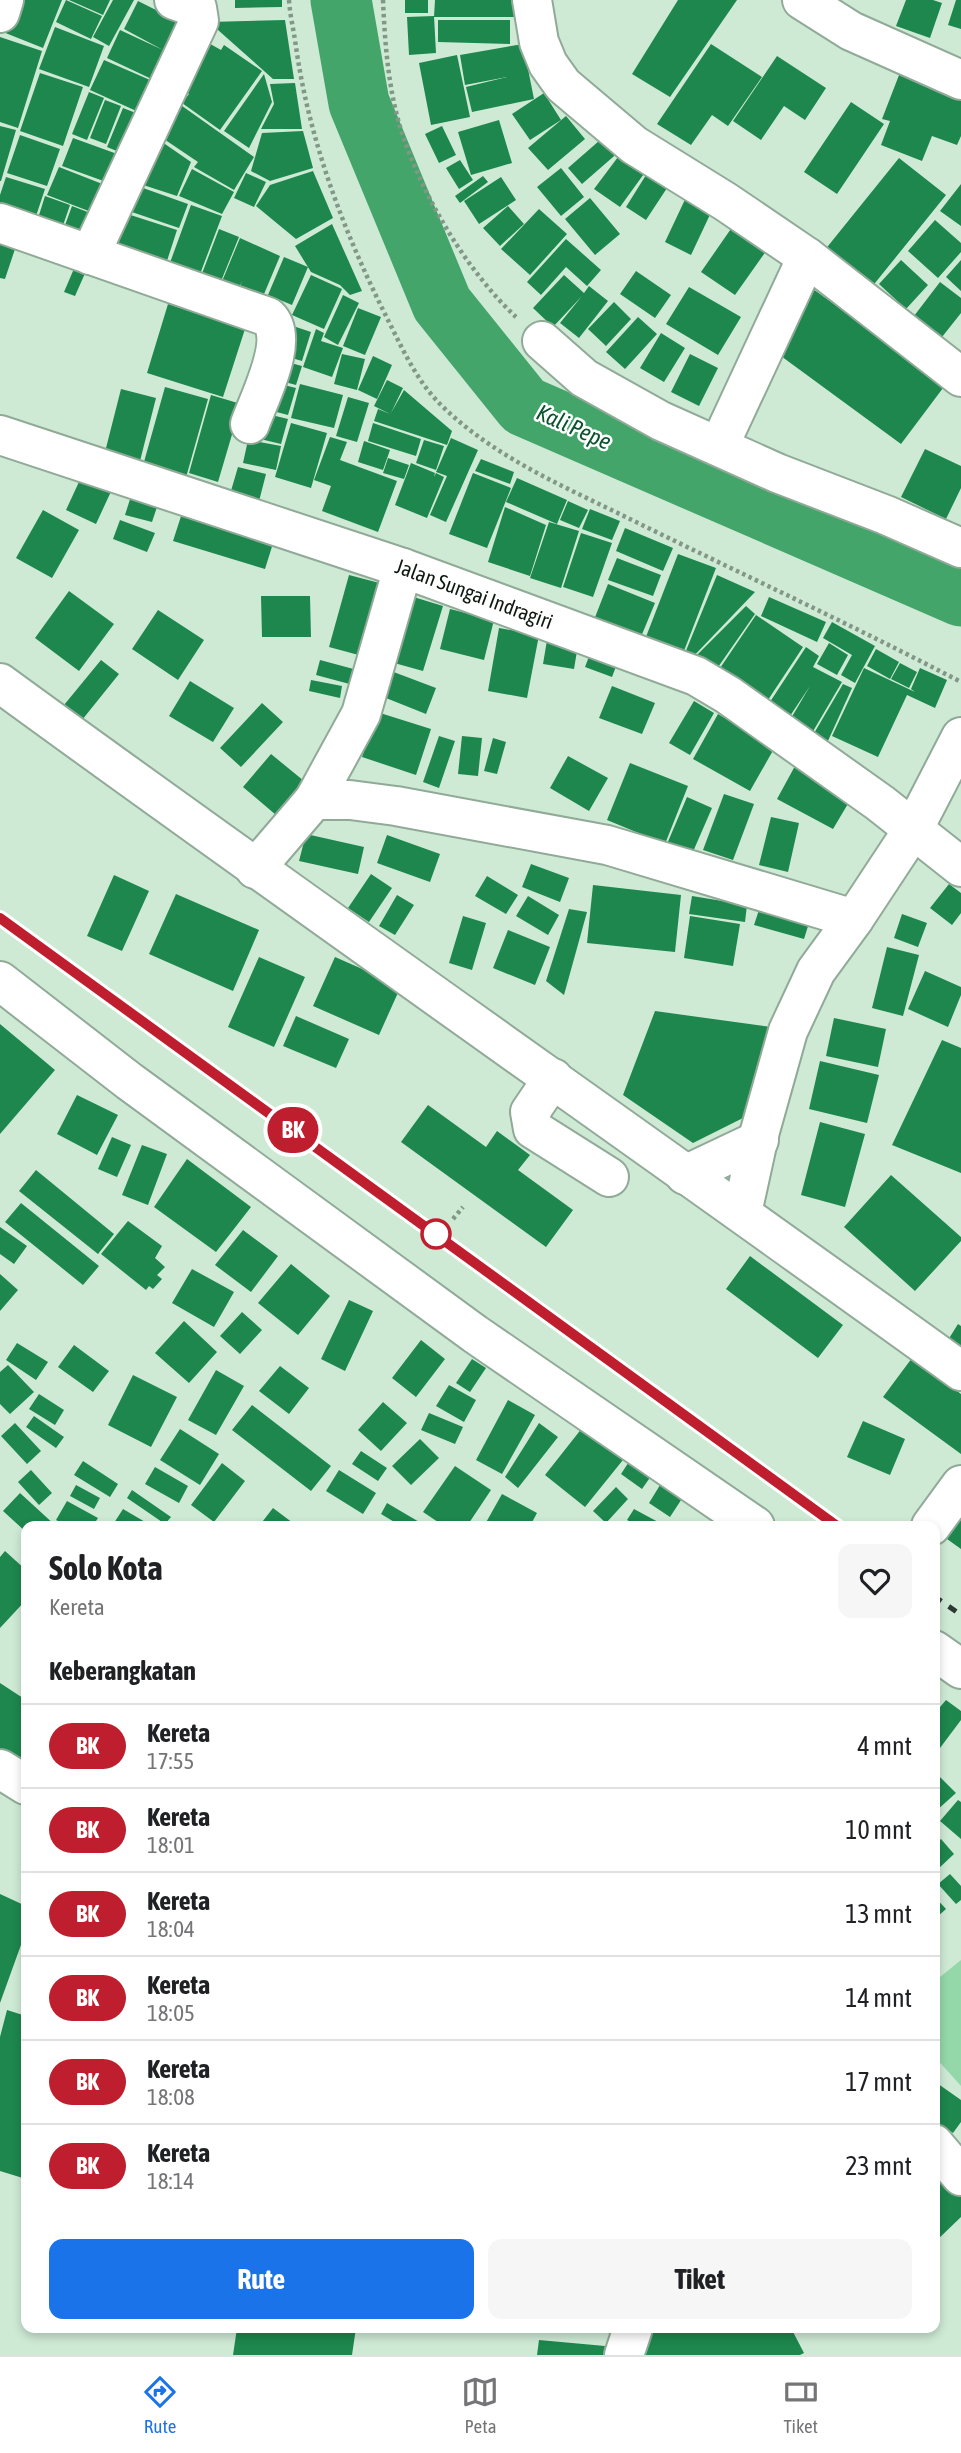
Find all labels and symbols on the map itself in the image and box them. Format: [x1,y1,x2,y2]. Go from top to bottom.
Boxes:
water label: Kali Pepe [533,399,615,455]
street label: Jalan Sungai Indragiri [392,553,556,633]
line badge: BK [262,1107,324,1153]
unlabelled marker [421,1219,451,1249]

